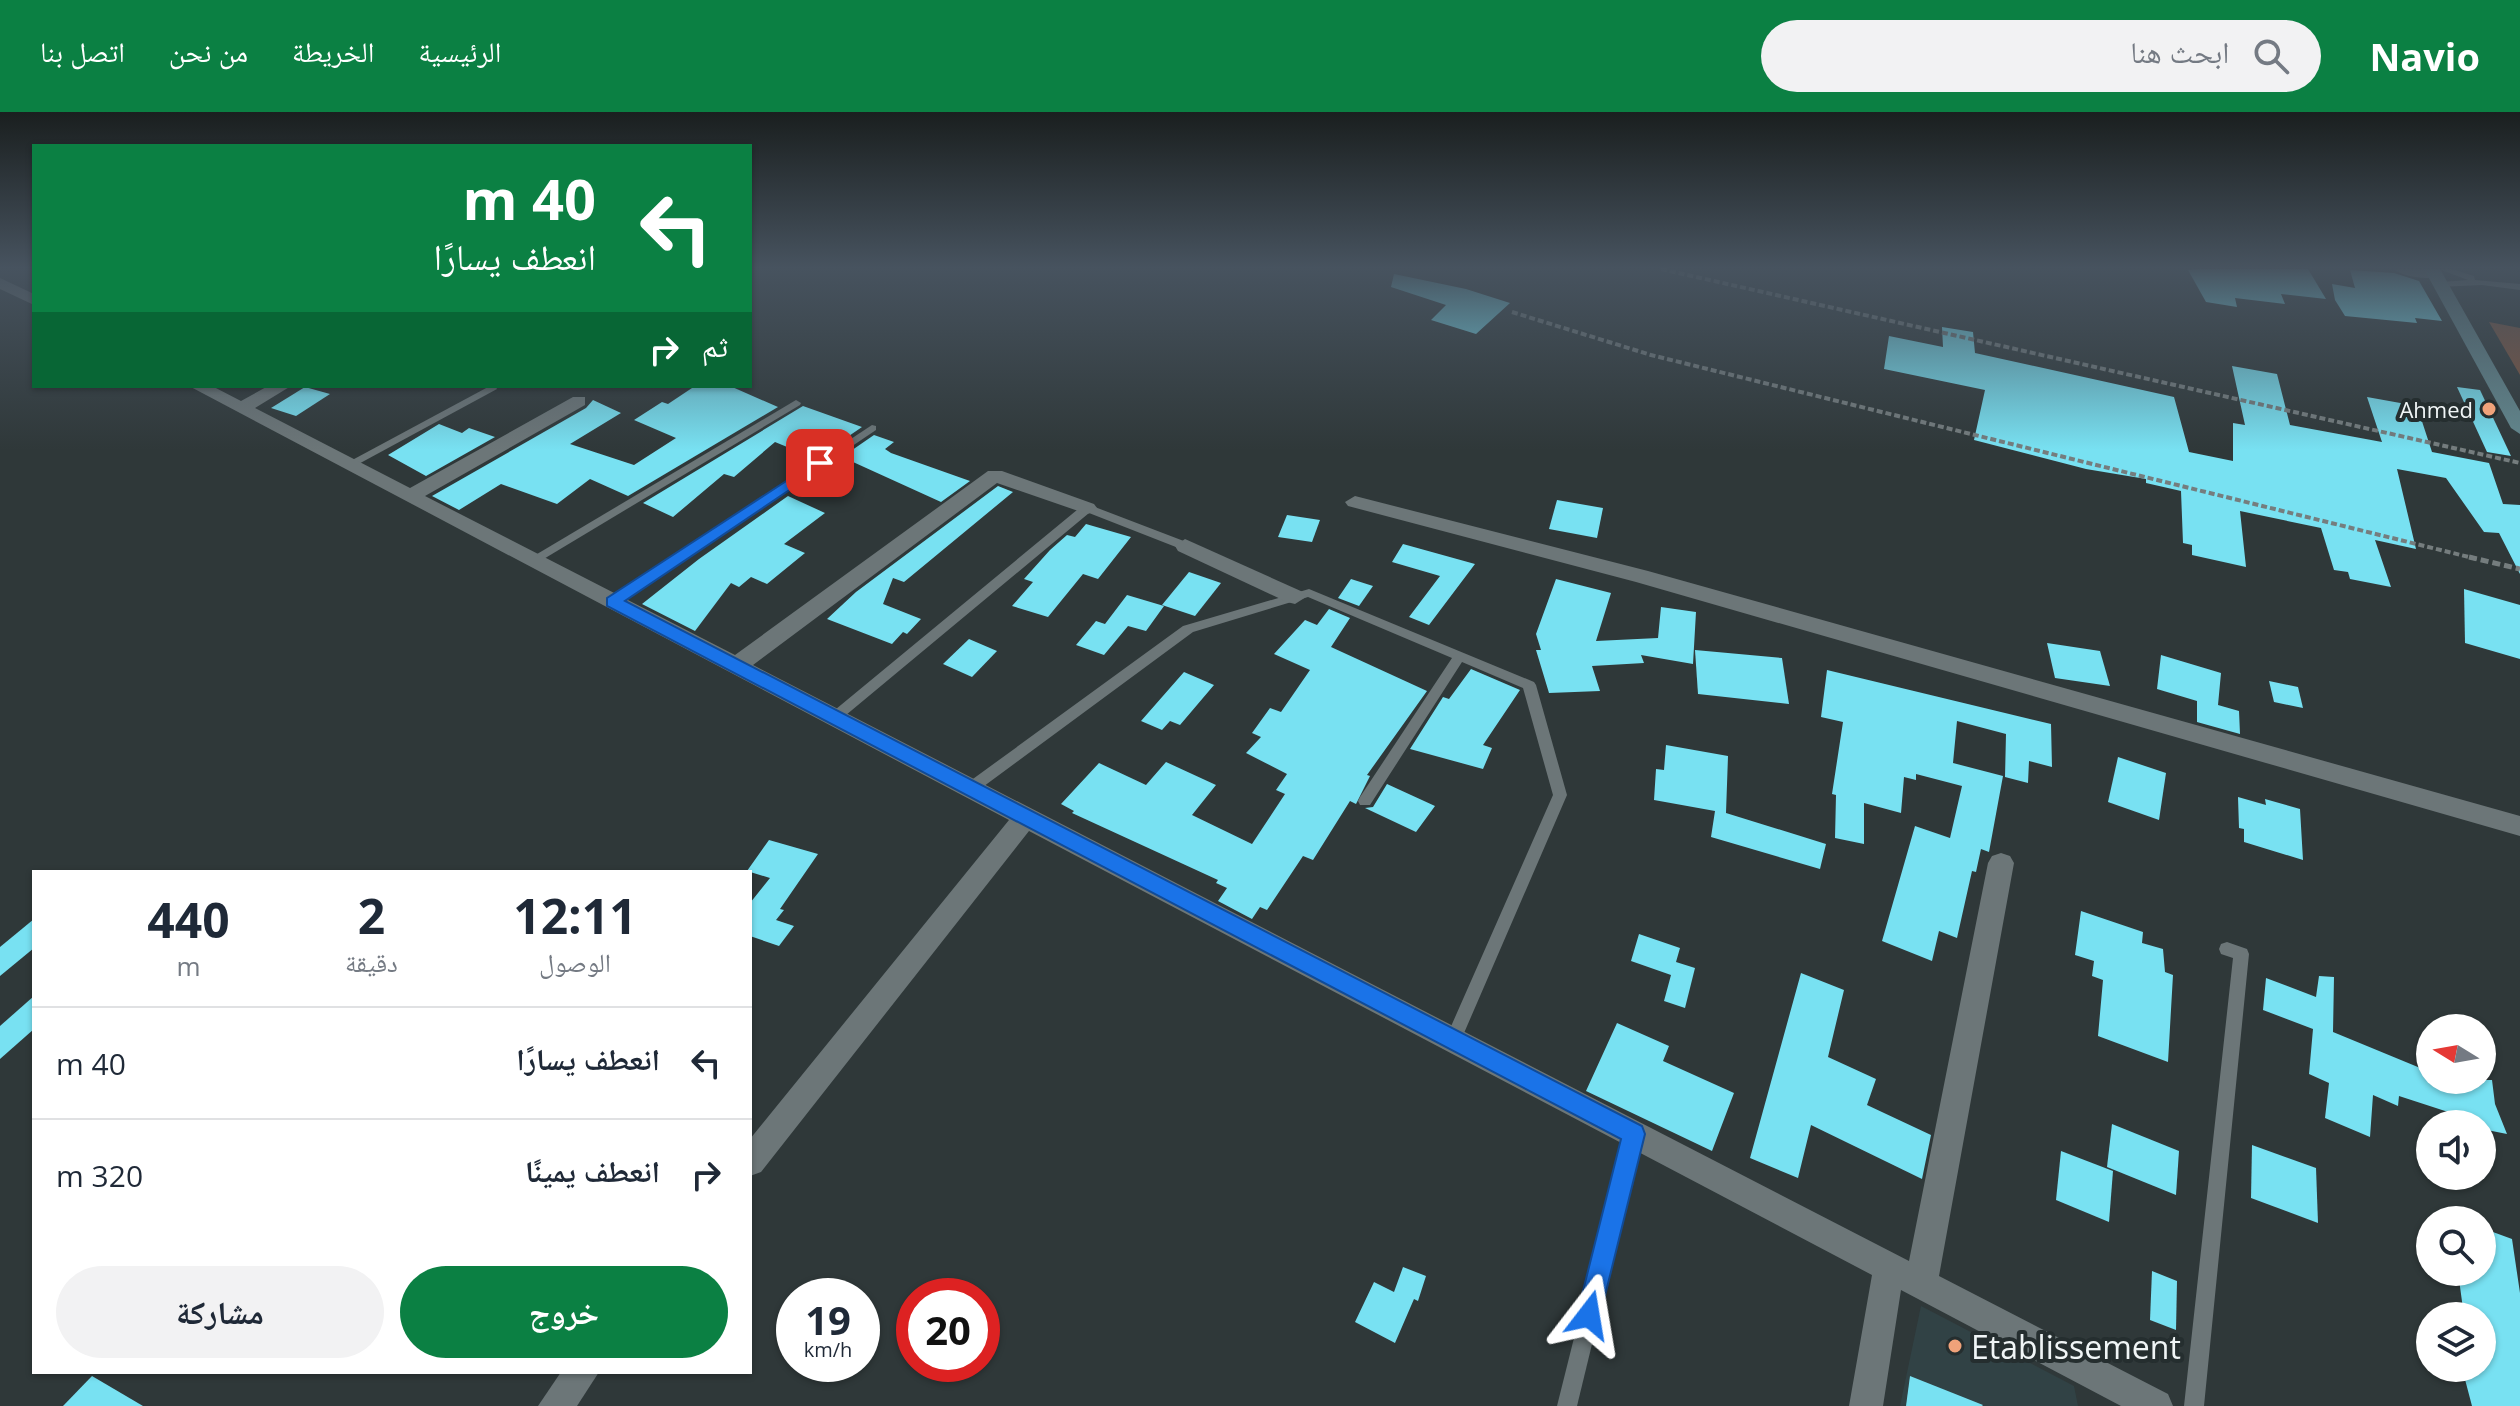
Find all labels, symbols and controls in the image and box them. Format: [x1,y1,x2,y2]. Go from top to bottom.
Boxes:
search box [1761,20,2321,92]
text: Navio [2369,30,2480,82]
text: ابحث هنا [2130,31,2229,72]
text: اتصل بنا [40,32,125,70]
text: من نحن [169,32,248,70]
text: الخريطة [292,32,374,70]
text: الرئيسية [418,32,501,70]
icon: search [2249,34,2293,78]
text: 40 m [462,160,596,236]
icon: left [624,176,728,280]
text: انعطف يسارًا [433,232,596,281]
text: ثم [702,325,728,366]
icon: right [642,328,686,372]
place label: Ahmed [2399,394,2473,424]
marker: Ahmed [2480,400,2498,418]
pin [786,429,854,497]
icon: arrive [798,441,842,485]
text: 2 [358,883,385,948]
text: 12:11 [513,883,637,948]
text: 440 [147,887,230,952]
text: دقيقة [345,944,398,980]
text: الوصول [539,944,611,980]
text: m [176,948,201,984]
north arrow [2416,1014,2496,1094]
map controls [2416,1014,2496,1382]
text: انعطف يسارًا [516,1038,660,1079]
icon: left [684,1041,728,1085]
text: 40 m [56,1043,126,1084]
button: sound [2416,1110,2496,1190]
text: انعطف يمينًا [525,1150,660,1191]
icon: right [684,1153,728,1197]
text: 320 m [56,1155,143,1196]
button: search [2416,1206,2496,1286]
button: مشاركة [56,1266,384,1358]
button: خروج [400,1266,728,1358]
position arrow [1547,1273,1631,1357]
speed limit sign: 20 [896,1278,1000,1382]
text: 19 [805,1292,851,1347]
button: layers [2416,1302,2496,1382]
place label: Etablissement [1971,1325,2181,1368]
text: km/h [804,1336,852,1363]
marker: Etablissement [1946,1337,1964,1355]

